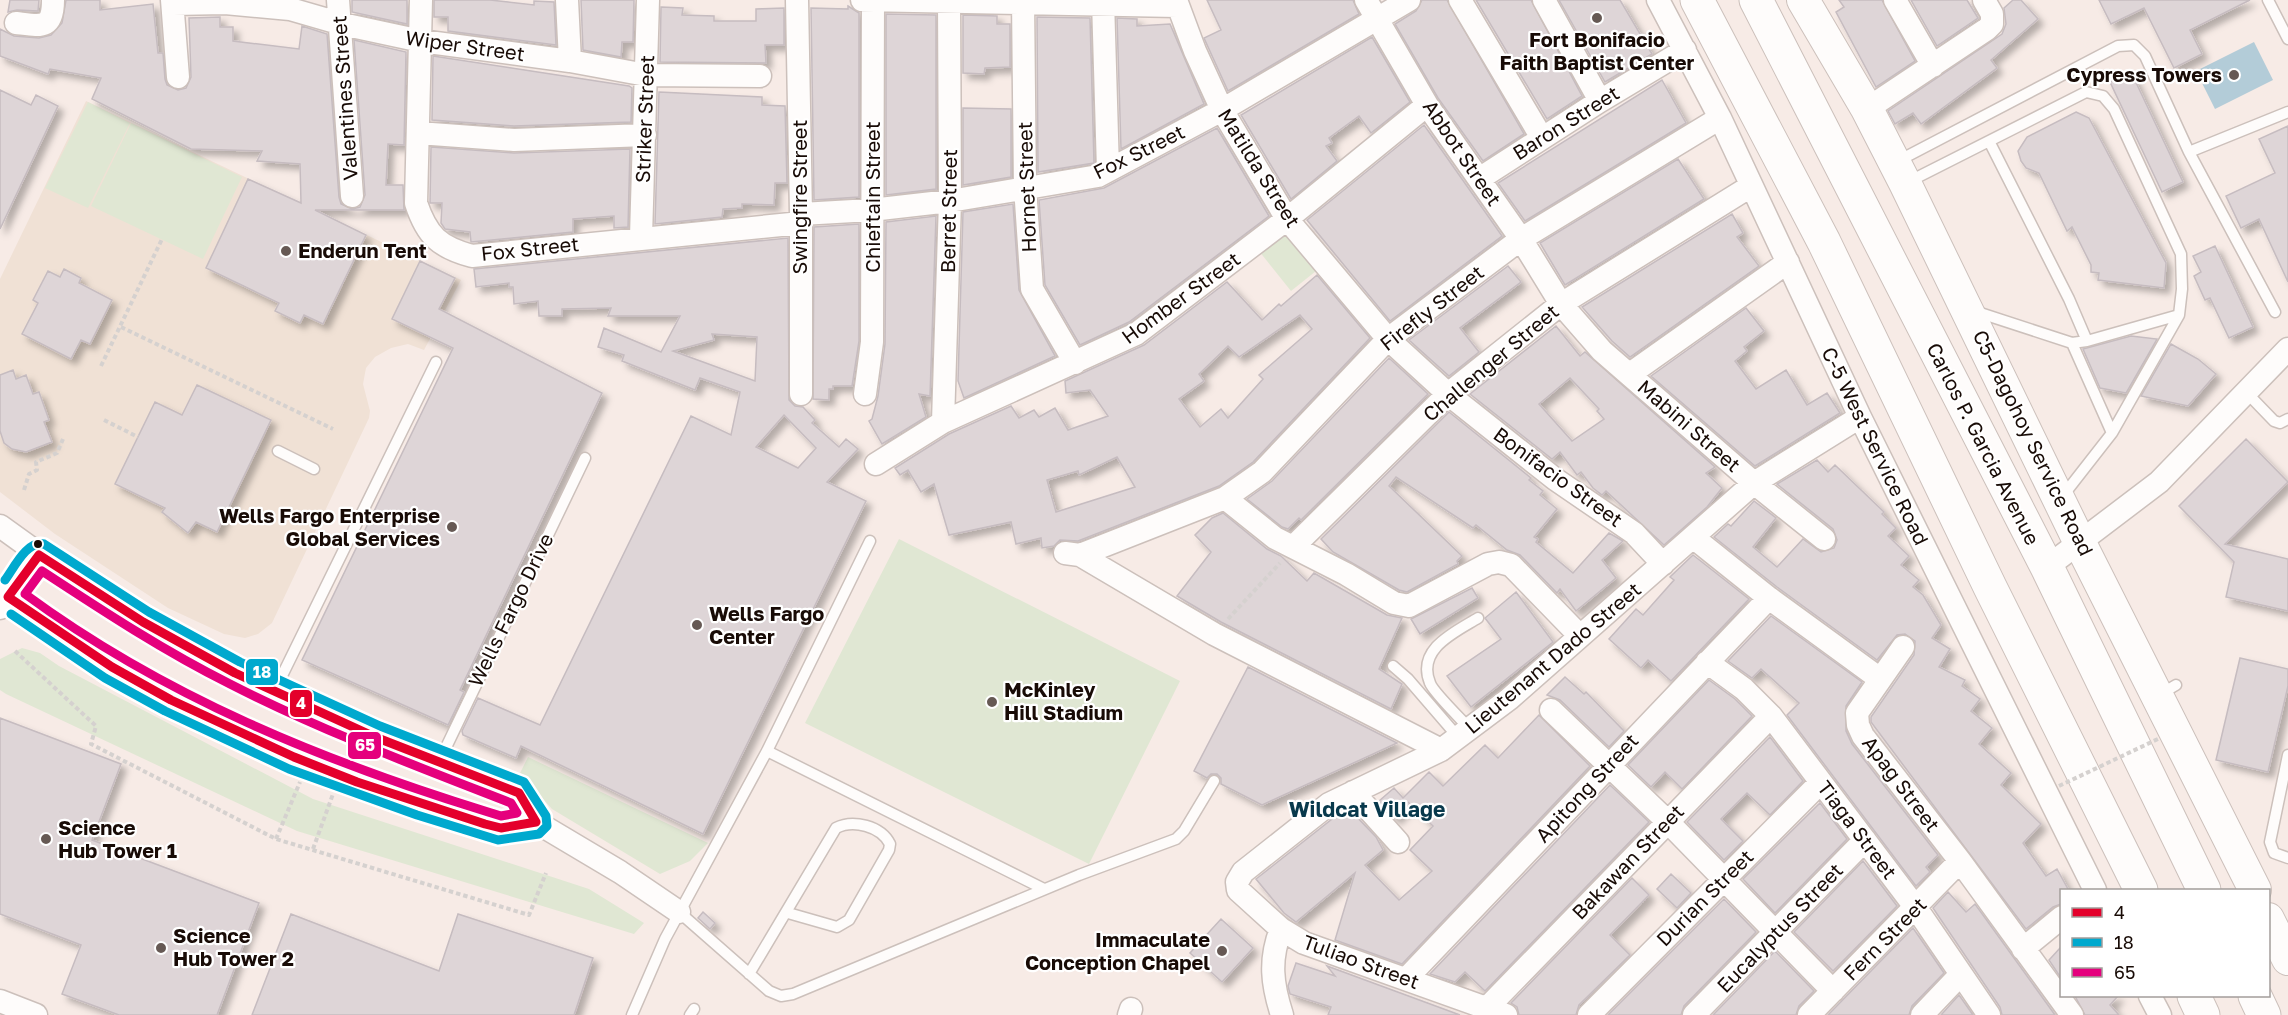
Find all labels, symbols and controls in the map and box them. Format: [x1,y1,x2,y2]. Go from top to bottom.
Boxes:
marker: Fort Bonifacio Faith Baptist Center [1590,11,1604,25]
street label: Valentines Street [326,15,362,181]
street label: Wiper Street [404,25,526,65]
place label: Fort Bonifacio Faith Baptist Center [1500,27,1695,74]
street label: Striker Street [630,55,658,183]
place label: Cypress Towers [2066,62,2222,86]
marker: Cypress Towers [2227,68,2241,82]
street label: Baron Street [1508,80,1623,164]
street label: Abbot Street [1419,95,1507,210]
street label: Matilda Street [1214,104,1306,231]
street label: Fox Street [1089,119,1188,183]
street label: Swingfire Street [787,120,811,274]
street label: Chieftain Street [860,121,884,273]
street label: Hornet Street [1012,121,1040,253]
street label: Berret Street [935,149,961,273]
street label: Fox Street [480,231,580,265]
place label: Enderun Tent [298,238,427,262]
marker: Enderun Tent [279,244,293,258]
street label: Homber Street [1116,246,1244,348]
street label: Firefly Street [1375,259,1488,355]
street label: Challenger Street [1418,299,1563,426]
street label: C5-Dagohoy Service Road [1969,326,2099,559]
street label: Carlos P. Garcia Avenue [1922,338,2045,549]
street label: C-5 West Service Road [1817,343,1934,548]
street label: Mabini Street [1633,374,1746,476]
street label: Bonifacio Street [1489,421,1628,531]
place label: Wells Fargo Enterprise Global Services [219,503,440,550]
marker: Wells Fargo Enterprise Global Services [445,520,459,534]
street label: Wells Fargo Drive [463,529,558,690]
unlabelled marker [32,538,44,550]
street label: Lieutenant Dado Street [1459,577,1645,738]
place label: Wells Fargo Center [709,601,824,648]
marker: Wells Fargo Center [690,618,704,632]
line badge: 18 [245,658,279,686]
text: 18 [253,662,271,682]
place label: McKinley Hill Stadium [1004,677,1123,724]
line badge: 4 [289,689,313,718]
text: 4 [296,693,306,713]
marker: McKinley Hill Stadium [985,695,999,709]
street label: Apitong Street [1530,728,1643,847]
line badge: 65 [347,731,382,760]
street label: Apag Street [1858,731,1946,836]
text: 65 [355,735,375,755]
street label: Tiaga Street [1813,776,1903,883]
district label: Wildcat Village [1289,796,1445,822]
street label: Bakawan Street [1566,799,1688,924]
place label: Science Hub Tower 1 [58,815,177,862]
marker: Science Hub Tower 1 [39,832,53,846]
street label: Durian Street [1651,844,1758,951]
street label: Eucalyptus Street [1711,857,1847,997]
legend [2060,889,2270,997]
street label: Fern Street [1838,892,1931,985]
text: 4 [2114,901,2125,923]
place label: Science Hub Tower 2 [173,923,294,970]
place label: Immaculate Conception Chapel [1025,927,1210,974]
street label: Tuliao Street [1300,929,1423,993]
text: 18 [2114,931,2134,953]
marker: Science Hub Tower 2 [154,941,168,955]
marker: Immaculate Conception Chapel [1215,944,1229,958]
text: 65 [2114,961,2135,983]

